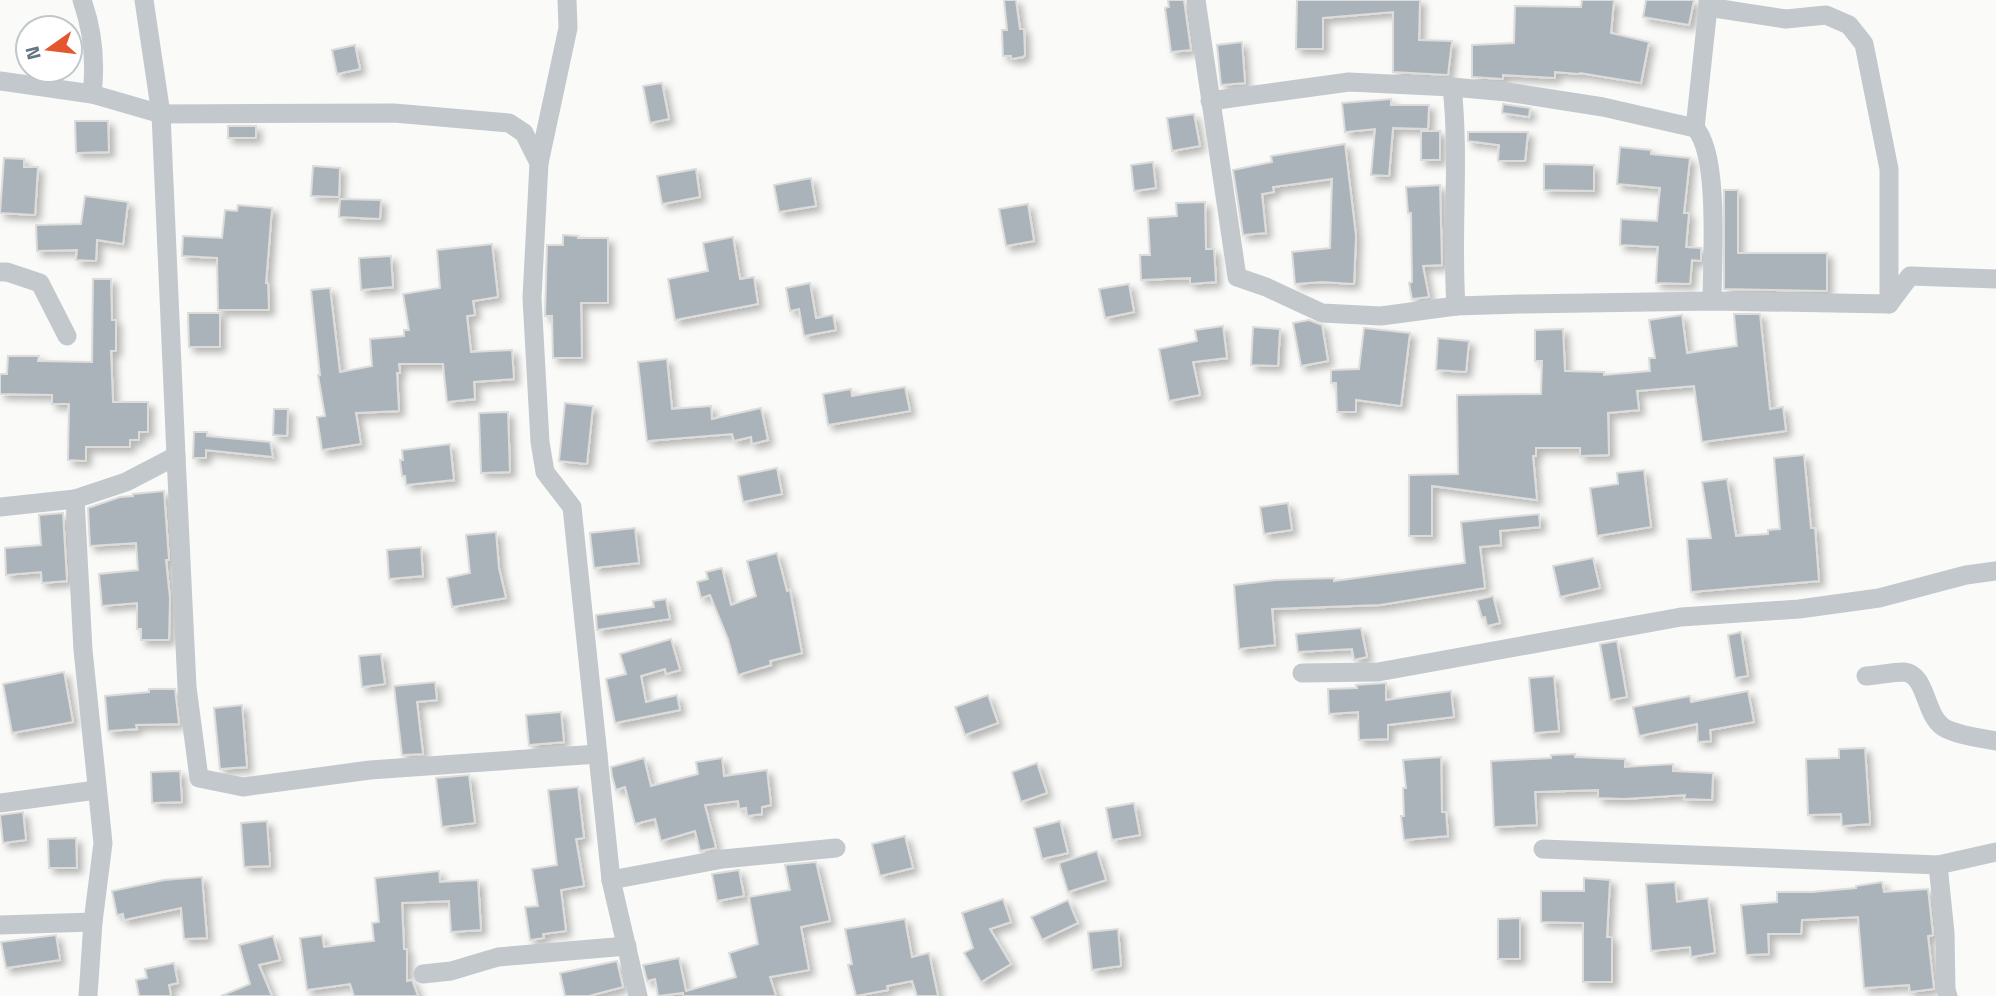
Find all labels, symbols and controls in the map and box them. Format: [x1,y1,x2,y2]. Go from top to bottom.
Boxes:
north arrow [14,14,84,84]
text: N [16,43,48,63]

